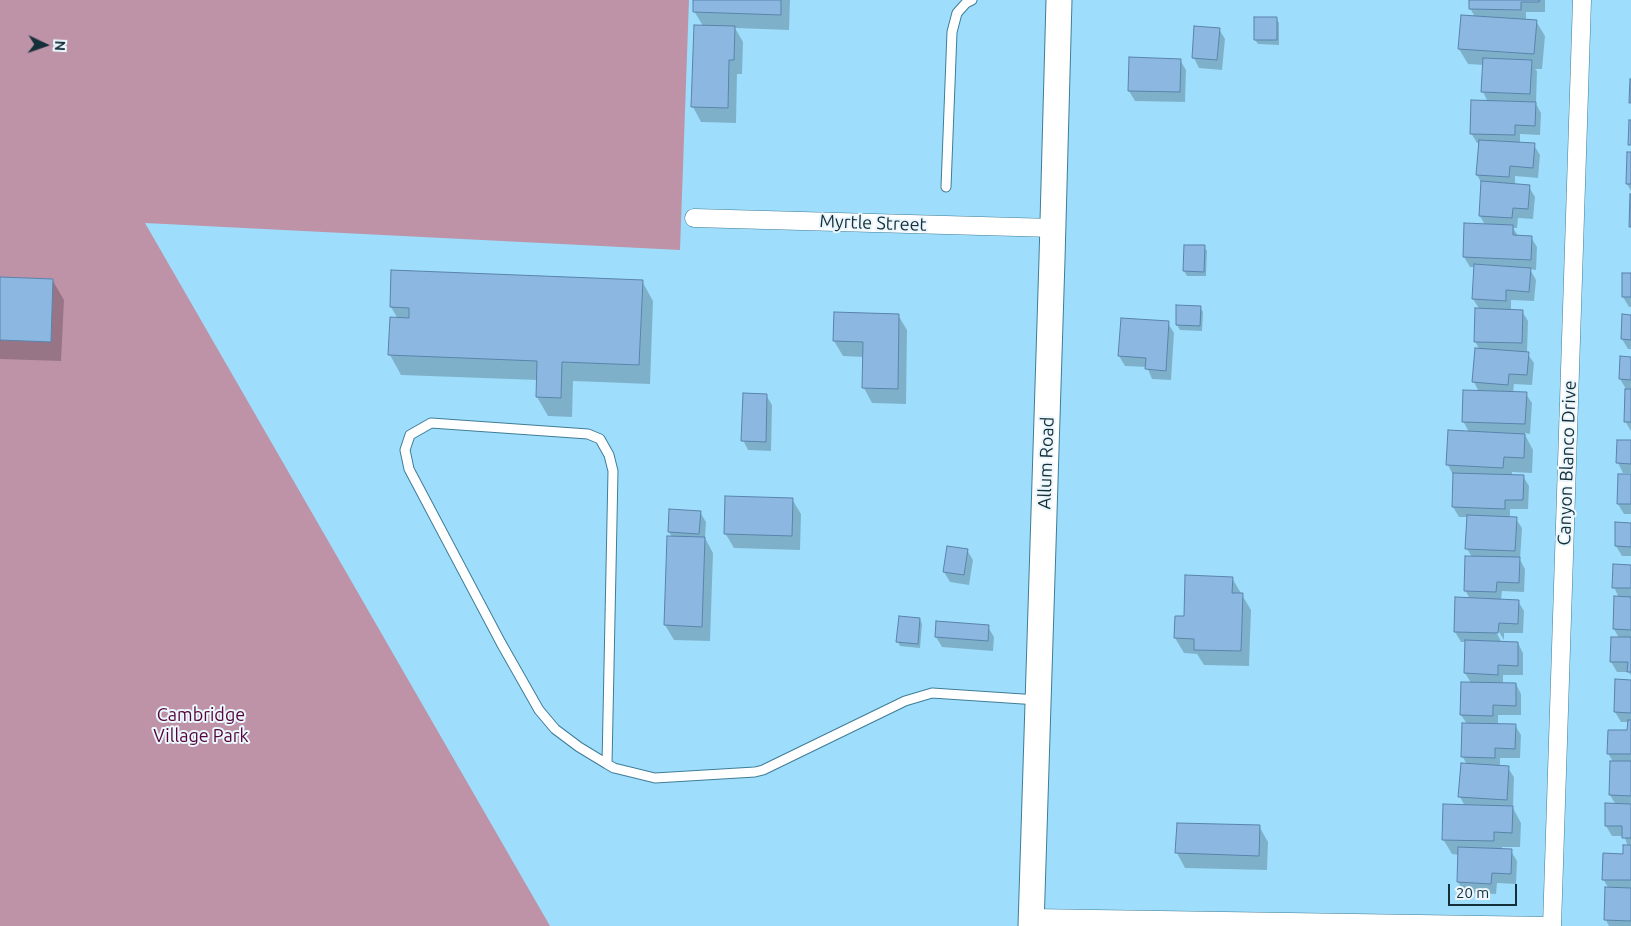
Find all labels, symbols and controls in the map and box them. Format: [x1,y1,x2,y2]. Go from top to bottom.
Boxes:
north arrow [20,20,70,70]
text: N [52,40,68,51]
street label: Myrtle Street [819,210,927,236]
street label: Canyon Blanco Drive [1553,380,1581,546]
street label: Allum Road [1034,416,1058,510]
park label: Cambridge Village Park [153,704,249,746]
scale bar [1451,874,1520,906]
text: 20 m [1456,884,1489,901]

